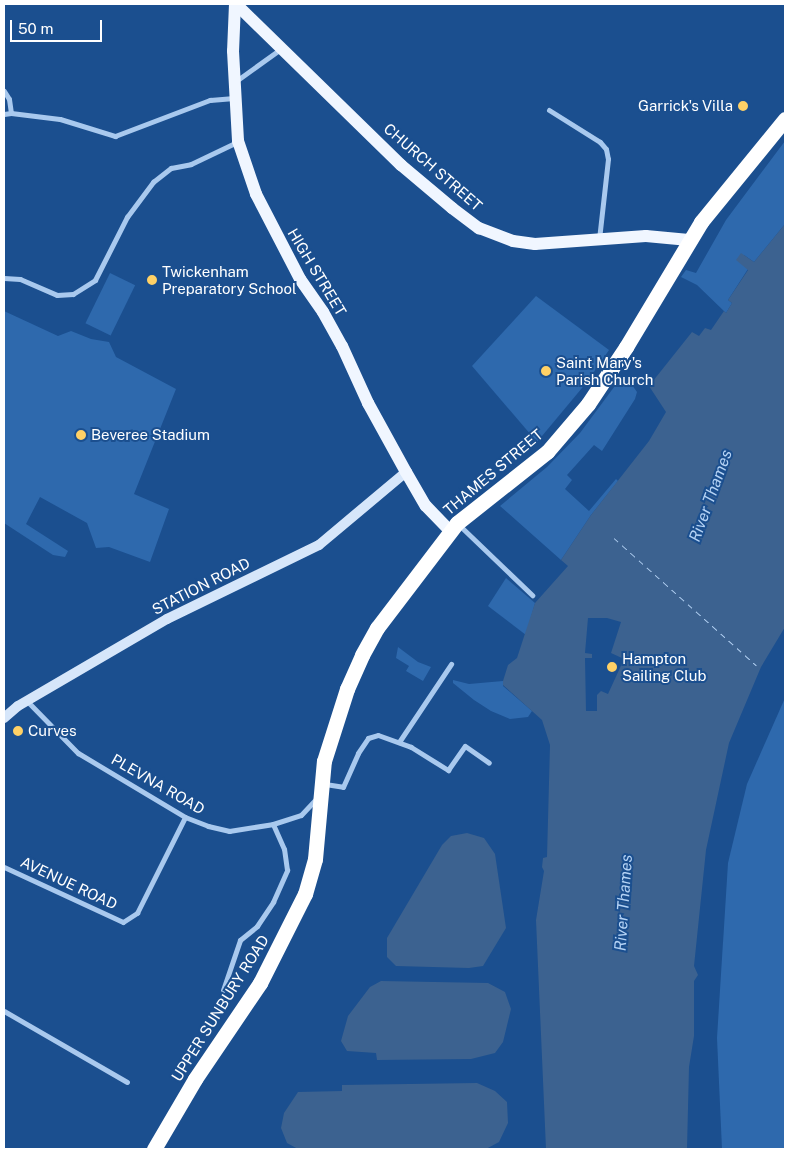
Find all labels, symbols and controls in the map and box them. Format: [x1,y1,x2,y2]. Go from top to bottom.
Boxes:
scale bar [12,10,105,42]
text: 50 m [18,20,53,37]
place label: Garrick's Villa [638,97,733,115]
marker: Garrick's Villa [737,100,749,112]
street label: CHURCH STREET [380,119,486,215]
street label: HIGH STREET [284,225,350,319]
place label: Twickenham Preparatory School [162,262,297,297]
marker: Twickenham Preparatory School [146,274,158,286]
place label: Saint Mary's Parish Church [556,353,653,388]
marker: Saint Mary's Parish Church [540,365,552,377]
street label: THAMES STREET [440,425,546,519]
place label: Beveree Stadium [91,426,210,444]
marker: Beveree Stadium [75,429,87,441]
water label: River Thames [685,447,737,545]
street label: STATION ROAD [149,554,253,618]
place label: Hampton Sailing Club [622,649,706,684]
marker: Hampton Sailing Club [606,661,618,673]
place label: Curves [28,722,77,740]
marker: Curves [12,725,24,737]
street label: PLEVNA ROAD [108,750,208,818]
street label: AVENUE ROAD [18,853,120,913]
water label: River Thames [611,854,637,952]
street label: UPPER SUNBURY ROAD [167,931,273,1085]

